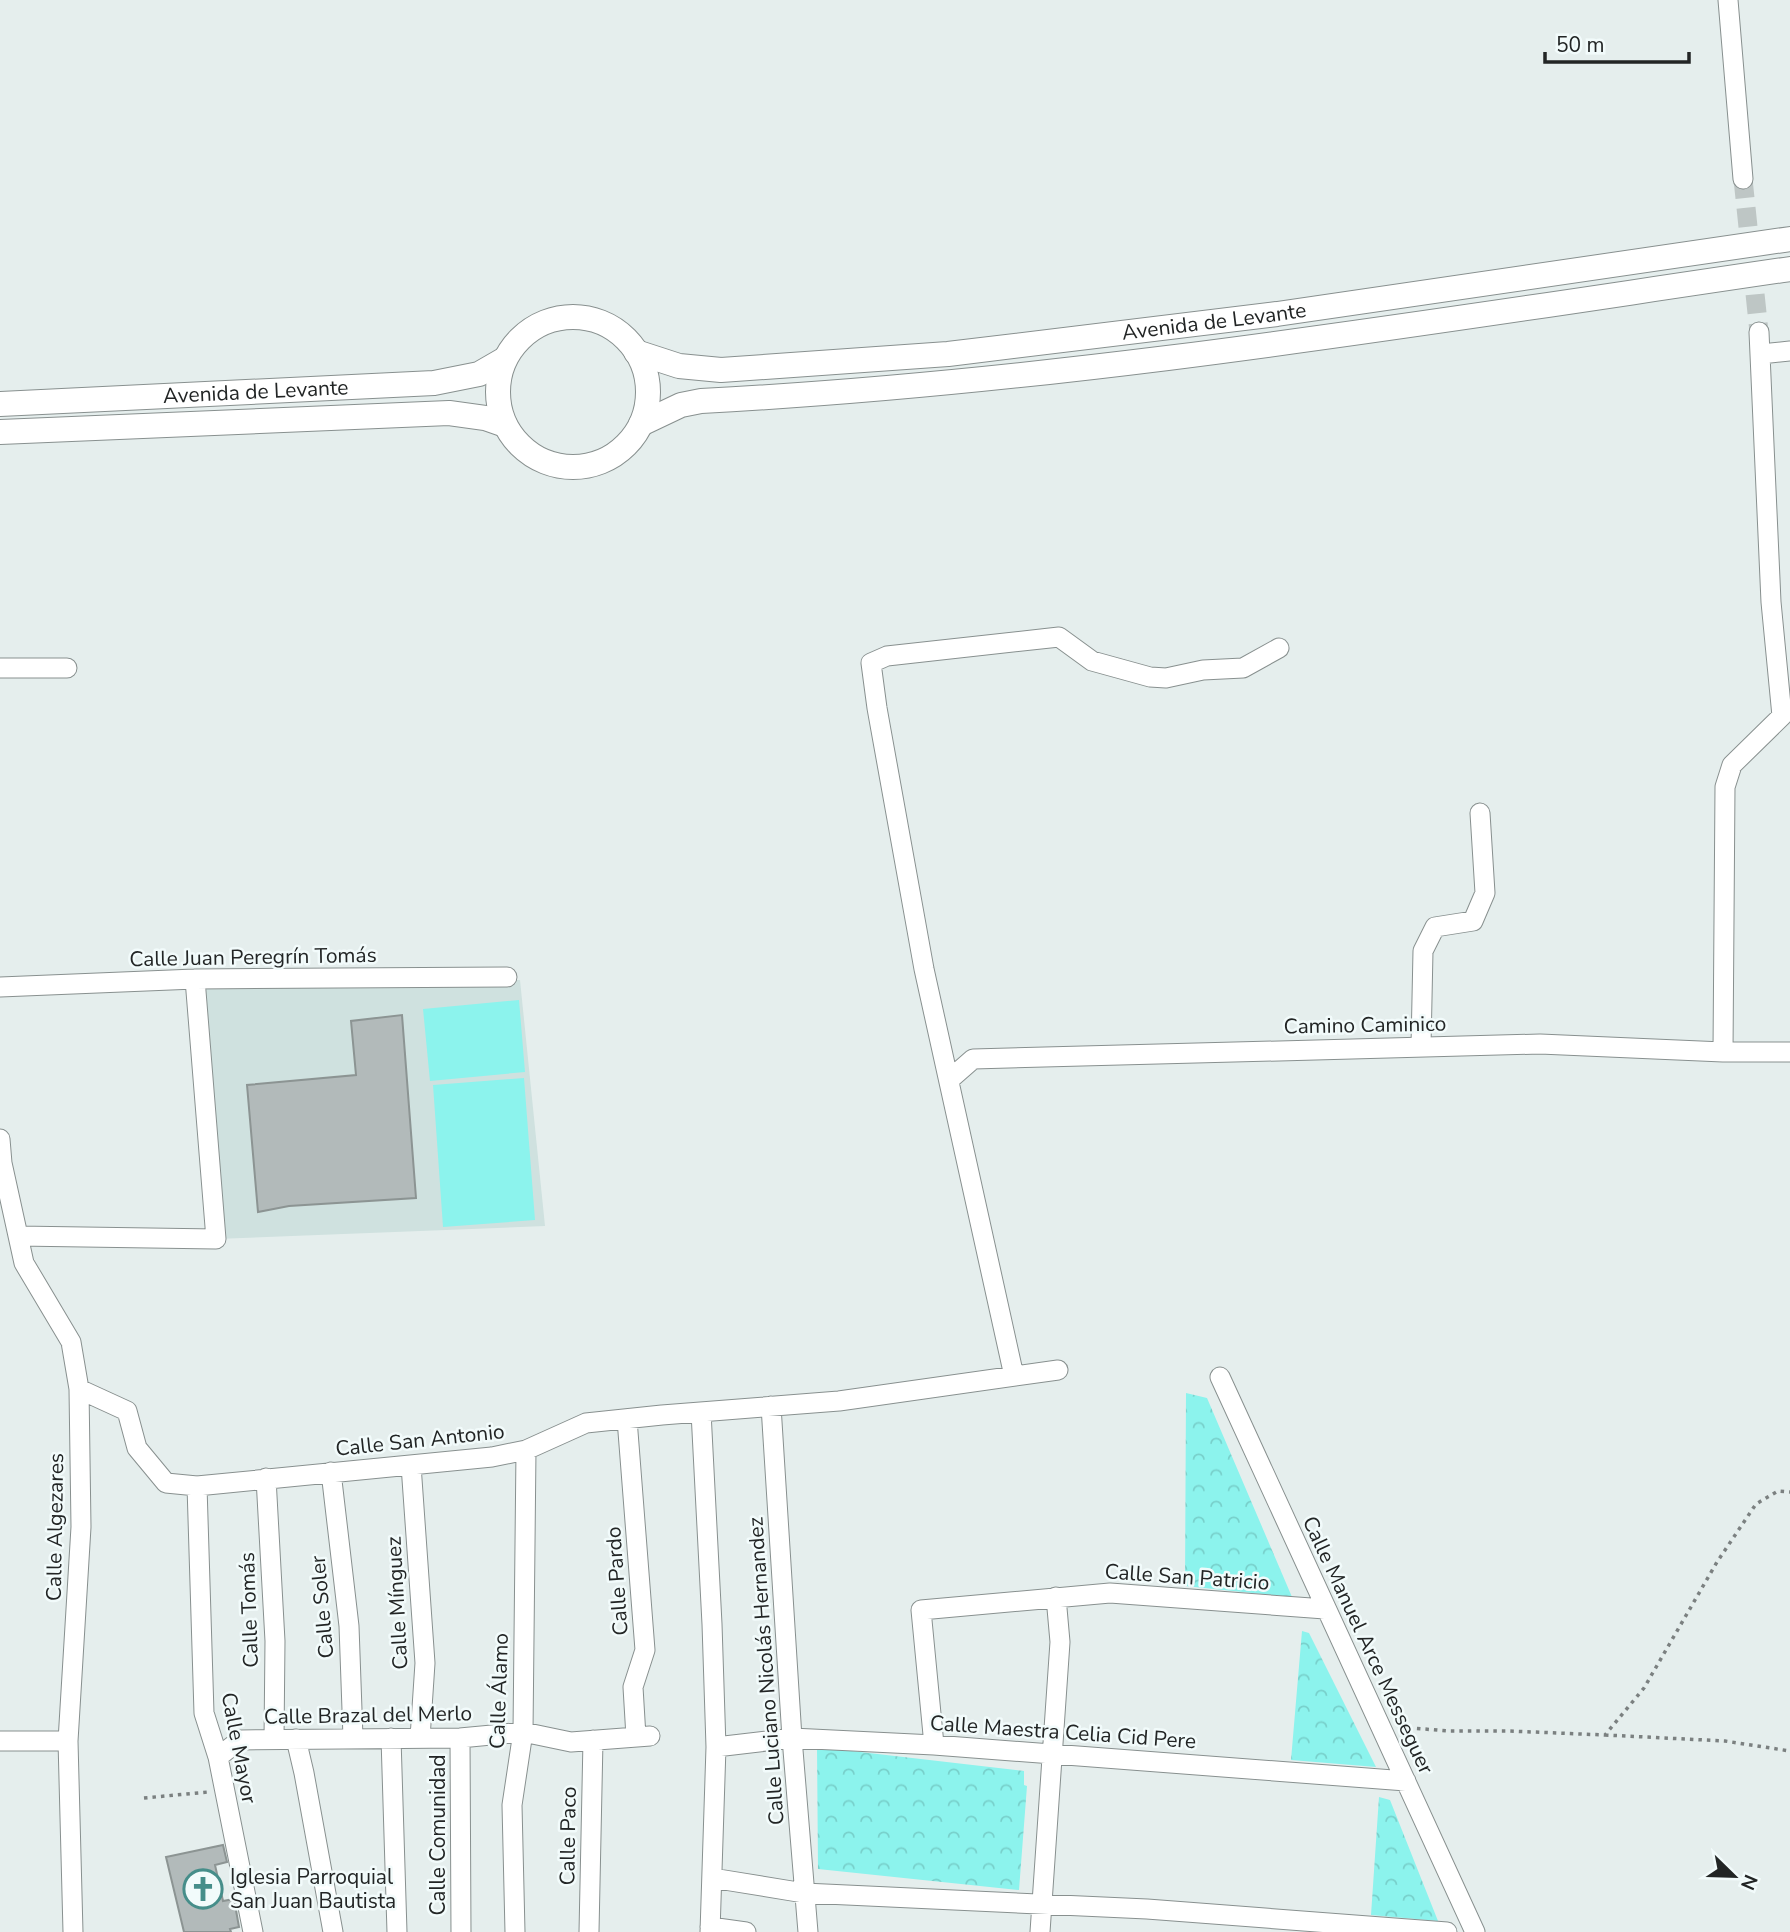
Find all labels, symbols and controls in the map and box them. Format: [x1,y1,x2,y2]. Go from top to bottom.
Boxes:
scale bar [1545,21,1688,65]
text: 50 m [1556,31,1605,59]
street label: Avenida de Levante [1120,296,1308,347]
street label: Avenida de Levante [162,373,349,410]
street label: Calle Juan Peregrín Tomás [129,941,377,973]
street label: Camino Caminico [1284,1010,1446,1040]
street label: Calle San Antonio [334,1417,506,1463]
street label: Calle Algezares [40,1453,70,1601]
street label: Calle Manuel Arce Messeguer [1296,1512,1440,1779]
street label: Calle Luciano Nicolás Hernandez [741,1516,791,1826]
street label: Calle Pardo [599,1526,635,1636]
street label: Calle Mínguez [380,1535,414,1670]
street label: Calle Tomás [233,1552,265,1668]
street label: Calle Soler [304,1554,340,1660]
street label: Calle San Patricio [1104,1557,1270,1597]
street label: Calle Álamo [483,1632,515,1750]
street label: Calle Mayor [215,1690,264,1806]
street label: Calle Brazal del Merlo [264,1699,472,1731]
street label: Calle Maestra Celia Cid Pere [929,1709,1197,1755]
street label: Calle Comunidad [424,1754,452,1916]
street label: Calle Paco [553,1786,583,1886]
north arrow [1699,1841,1769,1911]
place label: Iglesia Parroquial San Juan Bautista [230,1863,396,1915]
church icon: Iglesia Parroquial San Juan Bautista [182,1868,224,1910]
text: N [1734,1871,1763,1894]

